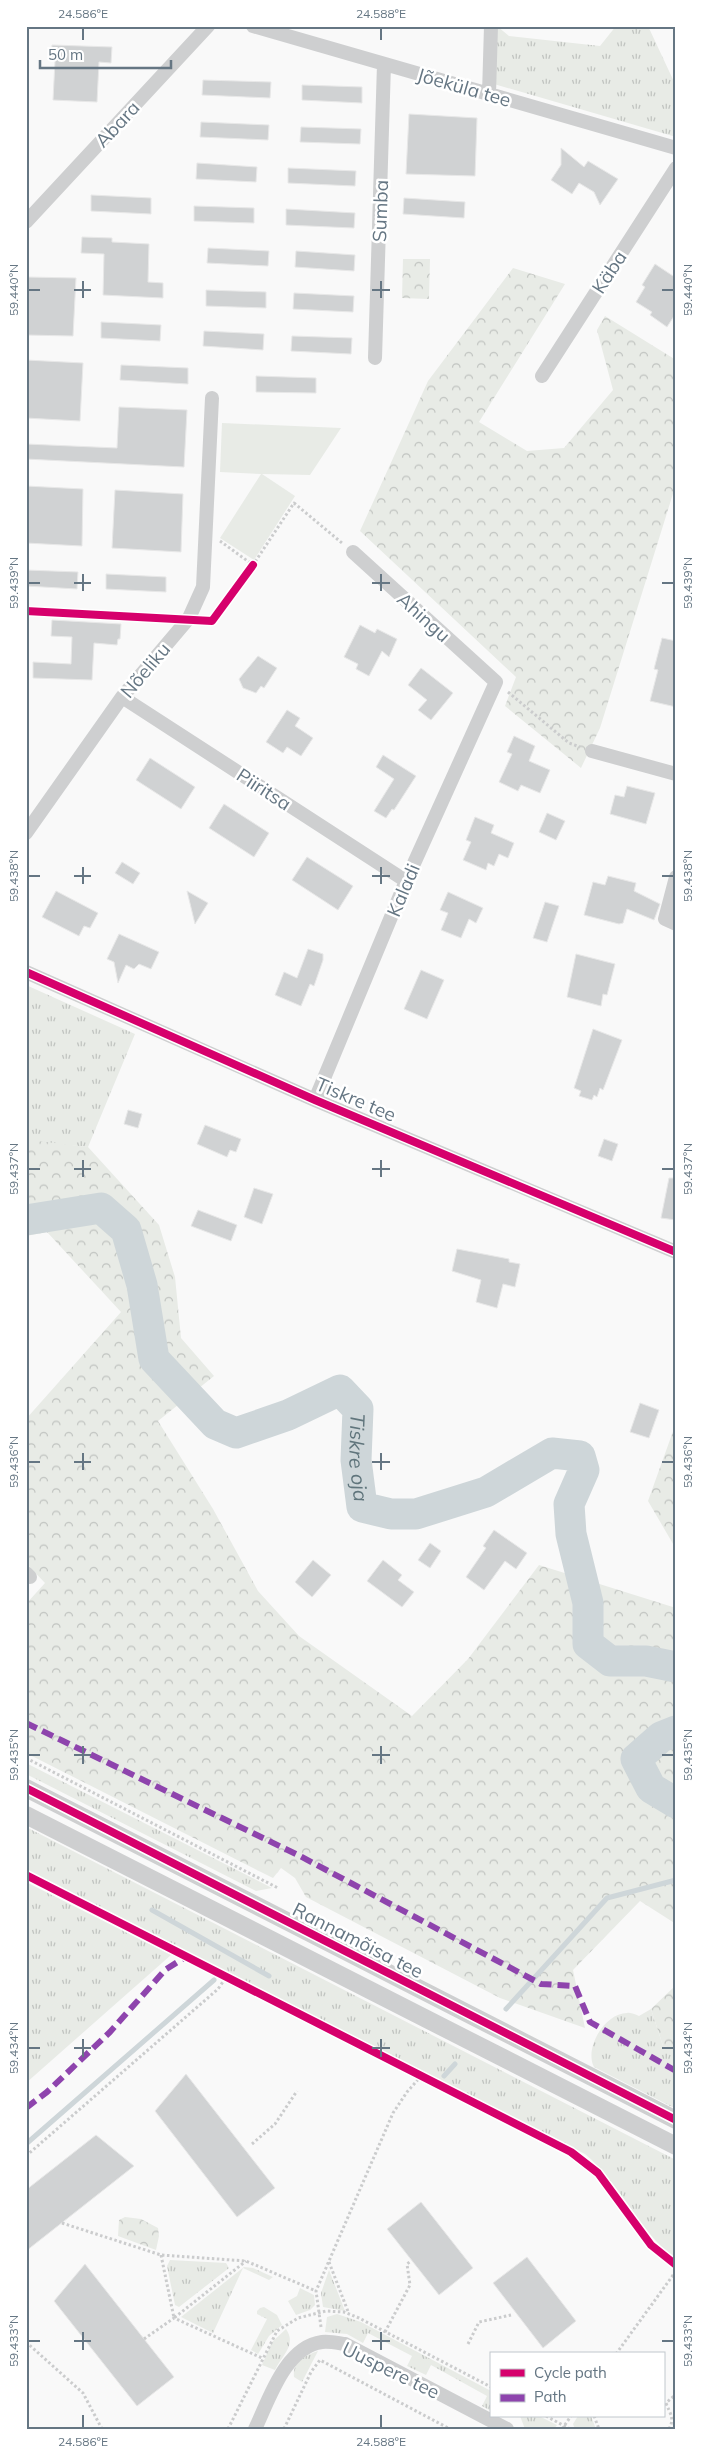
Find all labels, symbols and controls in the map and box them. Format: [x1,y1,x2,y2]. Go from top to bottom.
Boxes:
text: 24.586°E [58,6,108,21]
text: 24.588°E [356,6,406,21]
scale bar [40,38,171,70]
text: 50 m [48,45,83,64]
street label: Jõeküla tee [414,62,514,112]
street label: Abara [89,96,145,152]
street label: Sumba [367,179,393,243]
street label: Käba [586,246,632,298]
text: 59.440°N [6,264,21,316]
text: 59.440°N [680,264,695,316]
text: 59.439°N [6,557,21,609]
text: 59.439°N [680,557,695,609]
street label: Ahingu [392,587,456,647]
street label: Nõeliku [115,637,175,703]
street label: Piiritsa [232,763,296,815]
text: 59.438°N [6,850,21,902]
text: 59.438°N [680,850,695,902]
street label: Kaladi [381,860,425,920]
street label: Tiskre tee [312,1071,400,1127]
text: 59.437°N [6,1143,21,1195]
text: 59.437°N [680,1143,695,1195]
water label: Tiskre oja [344,1413,374,1503]
text: 59.436°N [6,1436,21,1488]
text: 59.436°N [680,1436,695,1488]
text: 59.435°N [6,1729,21,1781]
text: 59.435°N [680,1729,695,1781]
street label: Rannamõisa tee [289,1897,427,1983]
text: 59.434°N [6,2022,21,2074]
text: 59.434°N [680,2022,695,2074]
text: 59.433°N [6,2315,21,2367]
text: 59.433°N [680,2315,695,2367]
street label: Uuspere tee [338,2336,444,2404]
legend [490,2352,664,2418]
text: Cycle path [534,2363,607,2382]
text: Path [534,2387,566,2406]
text: 24.586°E [58,2434,108,2449]
text: 24.588°E [356,2434,406,2449]

